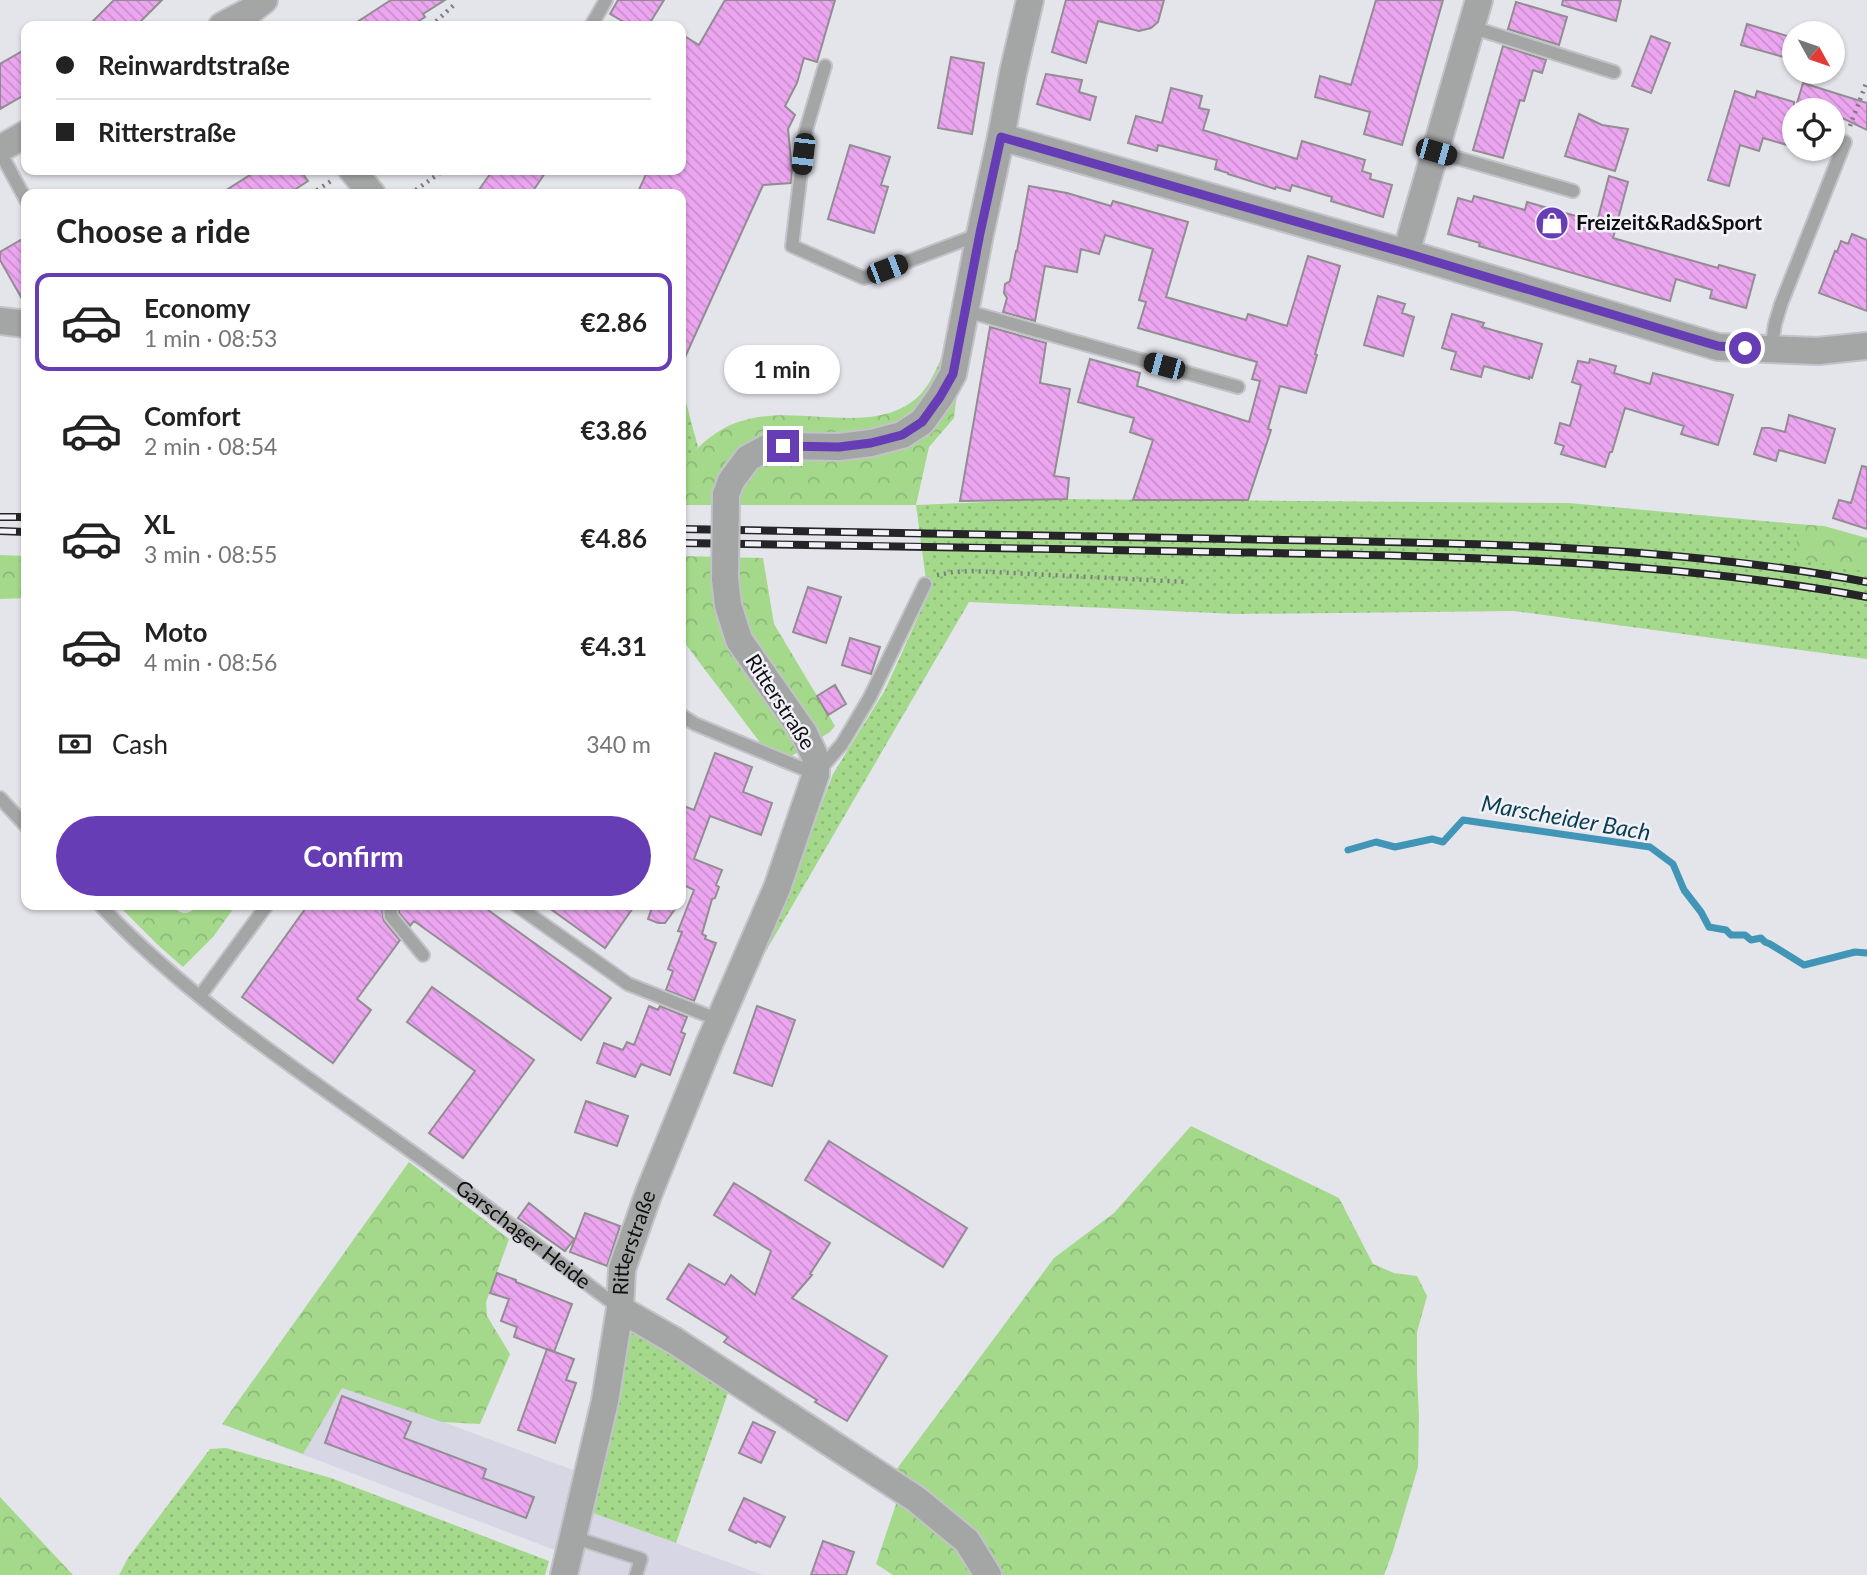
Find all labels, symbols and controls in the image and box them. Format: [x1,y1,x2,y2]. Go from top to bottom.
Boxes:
north arrow [1782,21,1844,84]
map controls [1782,21,1845,161]
text: Reinwardtstraße [98,49,290,81]
button: locate [1782,98,1845,161]
text: Ritterstraße [98,116,236,148]
car [791,132,816,176]
car [1413,136,1460,168]
shop icon: Freizeit&Rad&Sport [1533,204,1571,242]
place label: Freizeit&Rad&Sport [1576,209,1762,234]
text: Choose a ride [56,211,250,250]
car [864,252,911,286]
icon: car [60,291,123,354]
text: Economy [144,292,250,324]
text: €2.86 [581,306,647,338]
text: 1 min · 08:53 [144,324,277,352]
route start [1729,332,1761,364]
callout: 1 min [725,344,841,394]
car [1141,350,1188,382]
text: 1 min [753,355,811,383]
icon: car [60,399,123,462]
text: Comfort [144,400,241,432]
text: €3.86 [581,414,647,446]
route end [767,430,799,462]
text: 2 min · 08:54 [144,432,277,460]
icon: car [60,507,123,570]
text: XL [144,508,175,540]
text: €4.86 [581,522,647,554]
text: 3 min · 08:55 [144,540,277,568]
icon: car [60,615,123,678]
text: Moto [144,616,207,648]
text: €4.31 [581,630,647,662]
text: 4 min · 08:56 [144,648,277,676]
street label: Ritterstraße [741,649,821,754]
icon: cash [56,725,94,763]
text: Cash [112,728,168,760]
text: 340 m [586,730,651,758]
water label: Marscheider Bach [1479,788,1653,846]
button: Confirm [56,816,651,896]
street label: Garschager Heide [451,1174,596,1293]
street label: Ritterstraße [607,1187,660,1296]

